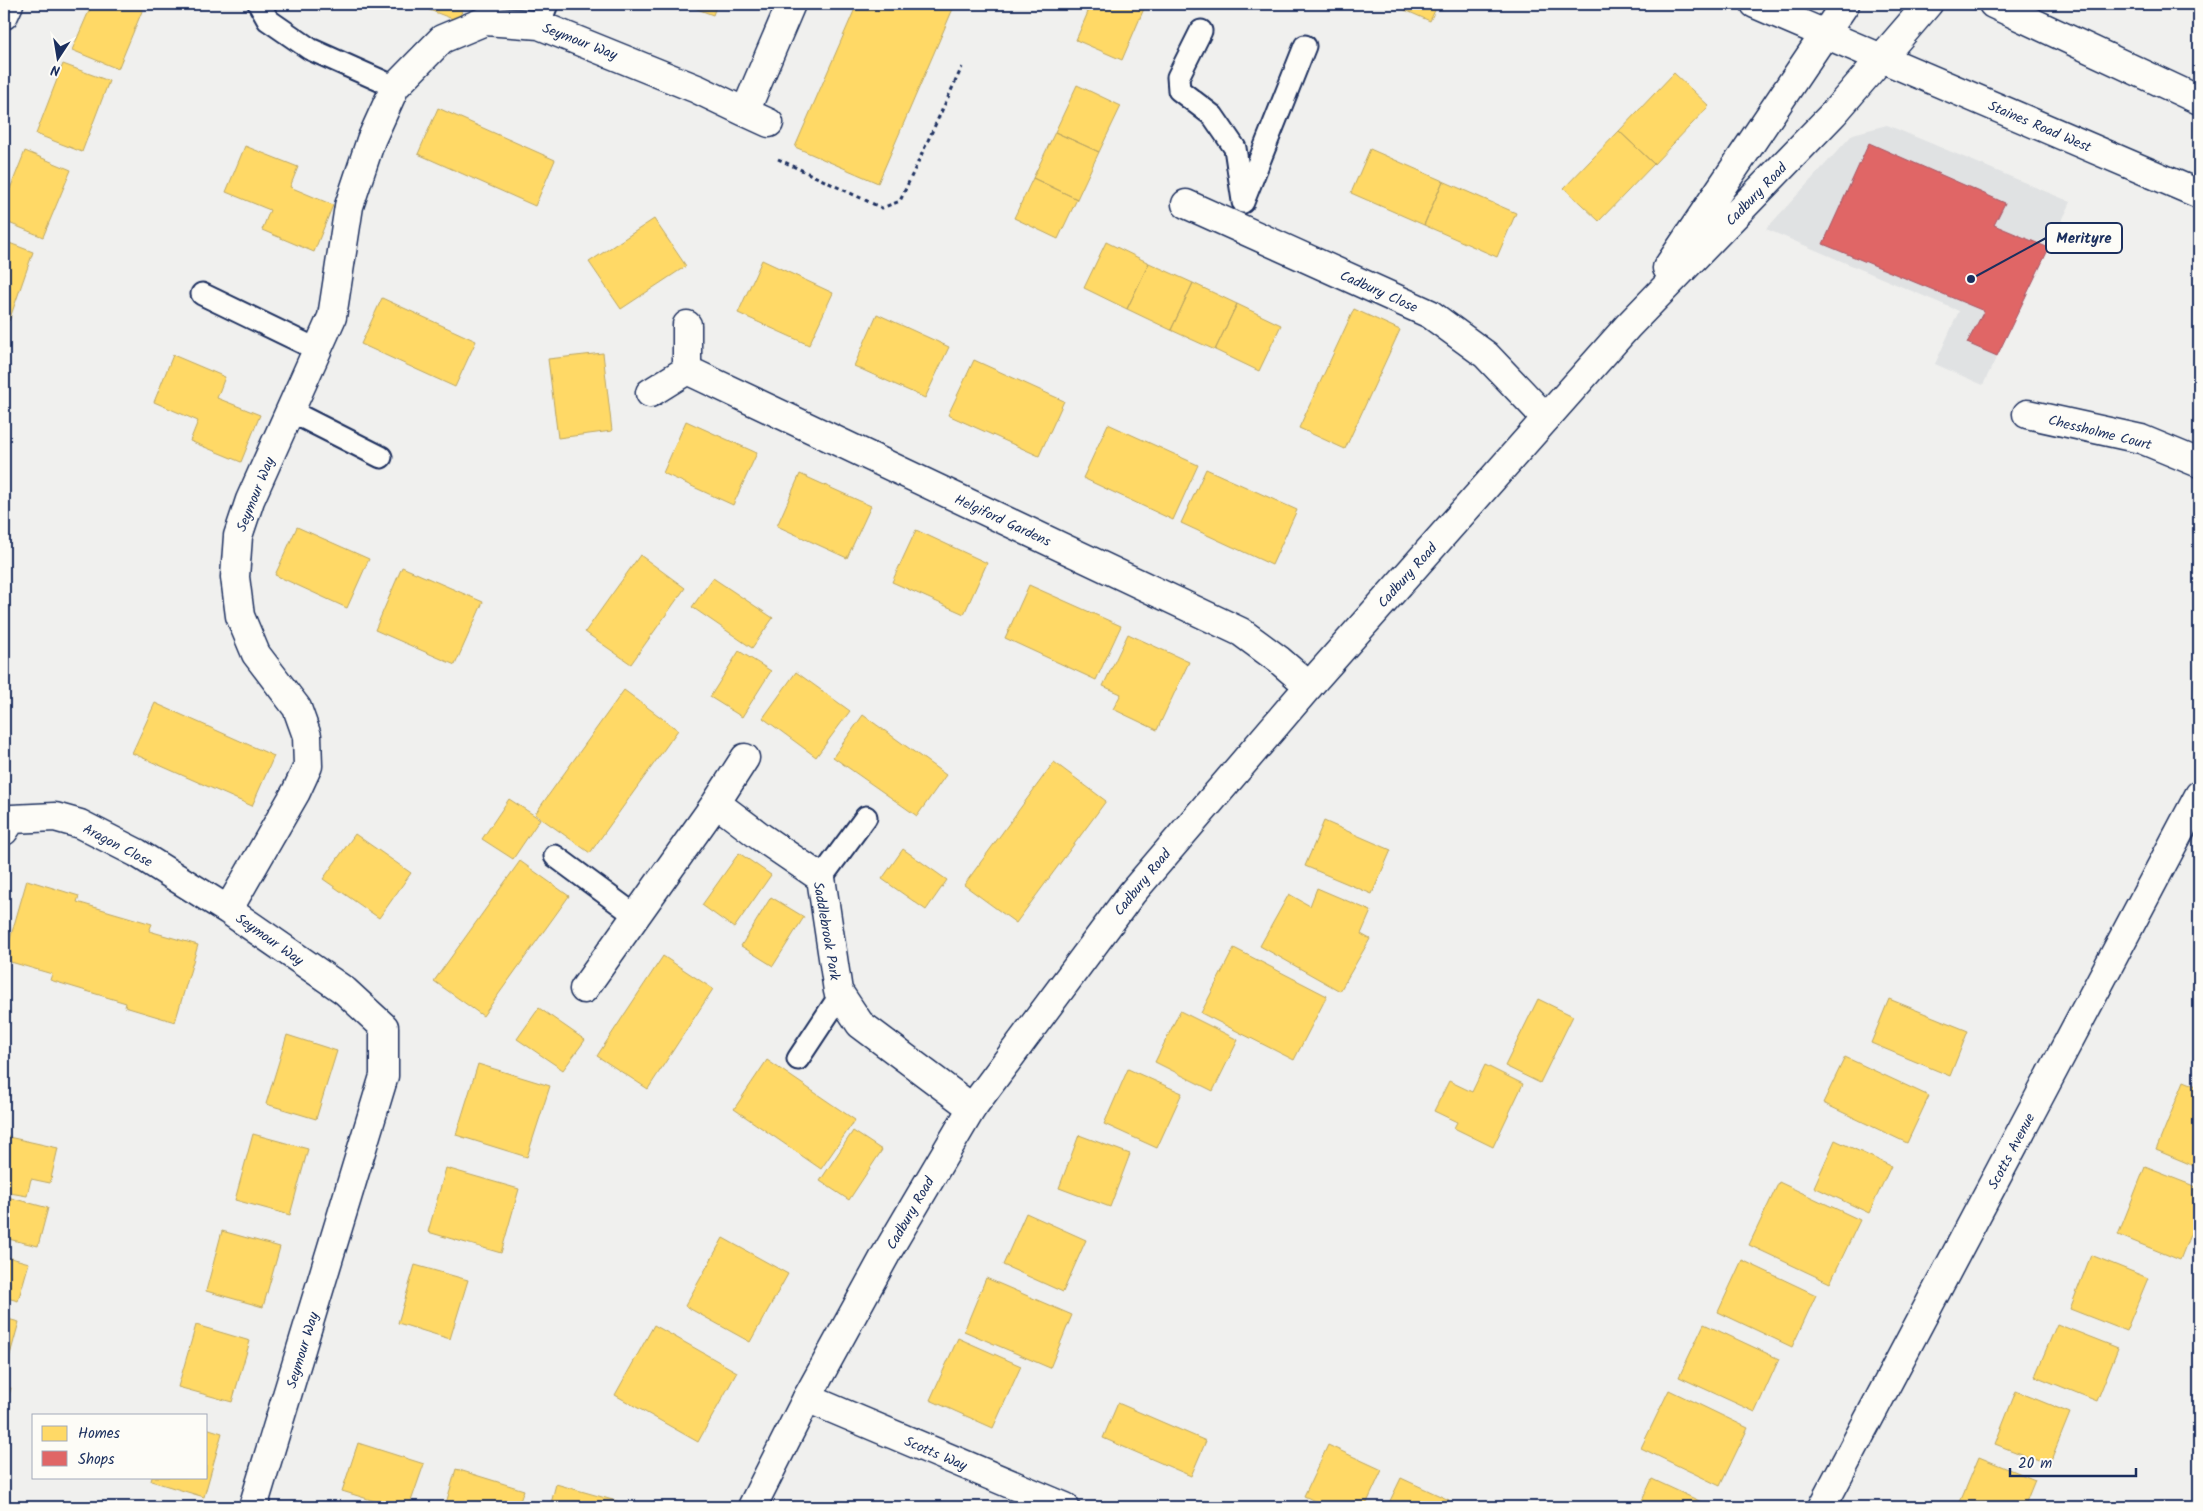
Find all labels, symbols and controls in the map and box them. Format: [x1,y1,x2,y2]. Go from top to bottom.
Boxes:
street label: Seymour Way [539,18,621,66]
north arrow [32,32,82,82]
text: N [49,58,62,81]
street label: Staines Road West [1984,95,2095,159]
street label: Cadbury Road [1721,157,1793,231]
callout: Merityre [2046,223,2122,253]
text: Merityre [2056,227,2112,251]
street label: Cadbury Close [1336,265,1422,319]
street label: Chessholme Court [2046,409,2154,457]
street label: Seymour Way [231,453,281,535]
street label: Helgiford Gardens [951,489,1055,553]
street label: Cadbury Road [1373,537,1444,613]
street label: Aragon Close [79,818,157,874]
street label: Cadbury Road [1109,843,1177,921]
street label: Saddlebrook Park [807,880,846,983]
street label: Seymour Way [231,908,308,972]
street label: Scotts Avenue [1983,1109,2042,1194]
street label: Cadbury Road [881,1172,941,1254]
street label: Seymour Way [281,1309,325,1391]
legend [32,1414,208,1478]
text: Homes [78,1422,121,1446]
street label: Scotts Way [901,1431,971,1477]
scale bar [2010,1446,2137,1478]
text: Shops [78,1448,115,1472]
text: 20 m [2018,1452,2052,1476]

